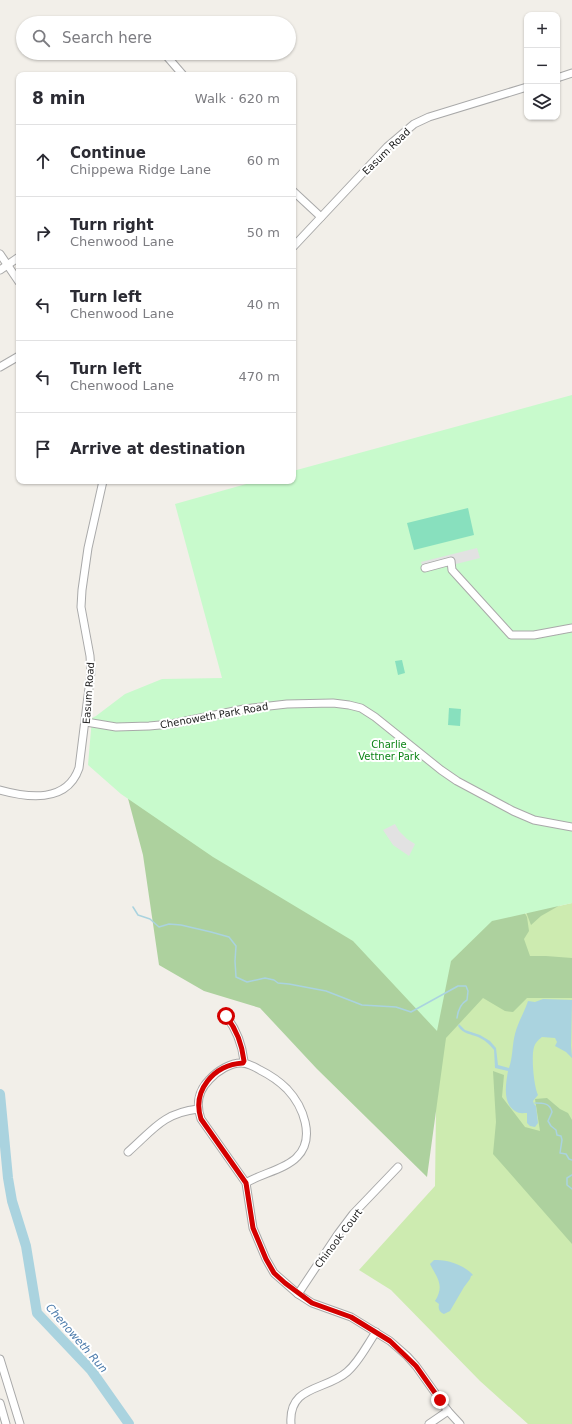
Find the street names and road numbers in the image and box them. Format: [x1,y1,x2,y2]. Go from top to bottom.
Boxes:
street label: Easum Road [360,126,412,177]
street label: Easum Road [81,662,96,724]
street label: Chenoweth Park Road [159,701,269,730]
street label: Chinook Court [313,1207,364,1270]

